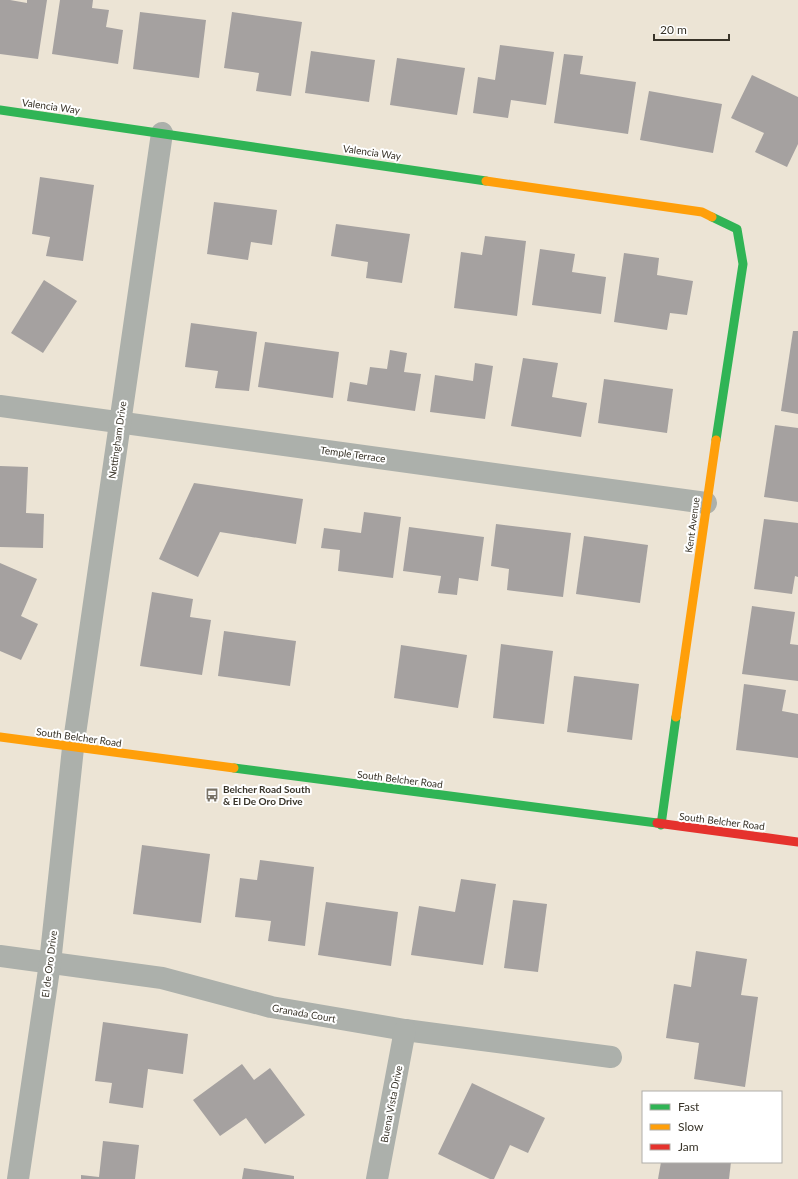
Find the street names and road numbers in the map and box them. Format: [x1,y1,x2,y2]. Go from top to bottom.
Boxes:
street label: Valencia Way [21,96,82,116]
street label: Valencia Way [342,142,403,162]
street label: Nottingham Drive [106,400,128,480]
street label: Temple Terrace [320,443,386,465]
street label: Kent Avenue [682,496,702,554]
street label: South Belcher Road [35,725,123,749]
street label: South Belcher Road [356,768,444,790]
street label: South Belcher Road [678,810,766,832]
street label: El de Oro Drive [39,930,59,998]
street label: Granada Court [271,1001,337,1025]
street label: Buena Vista Drive [378,1064,404,1144]

